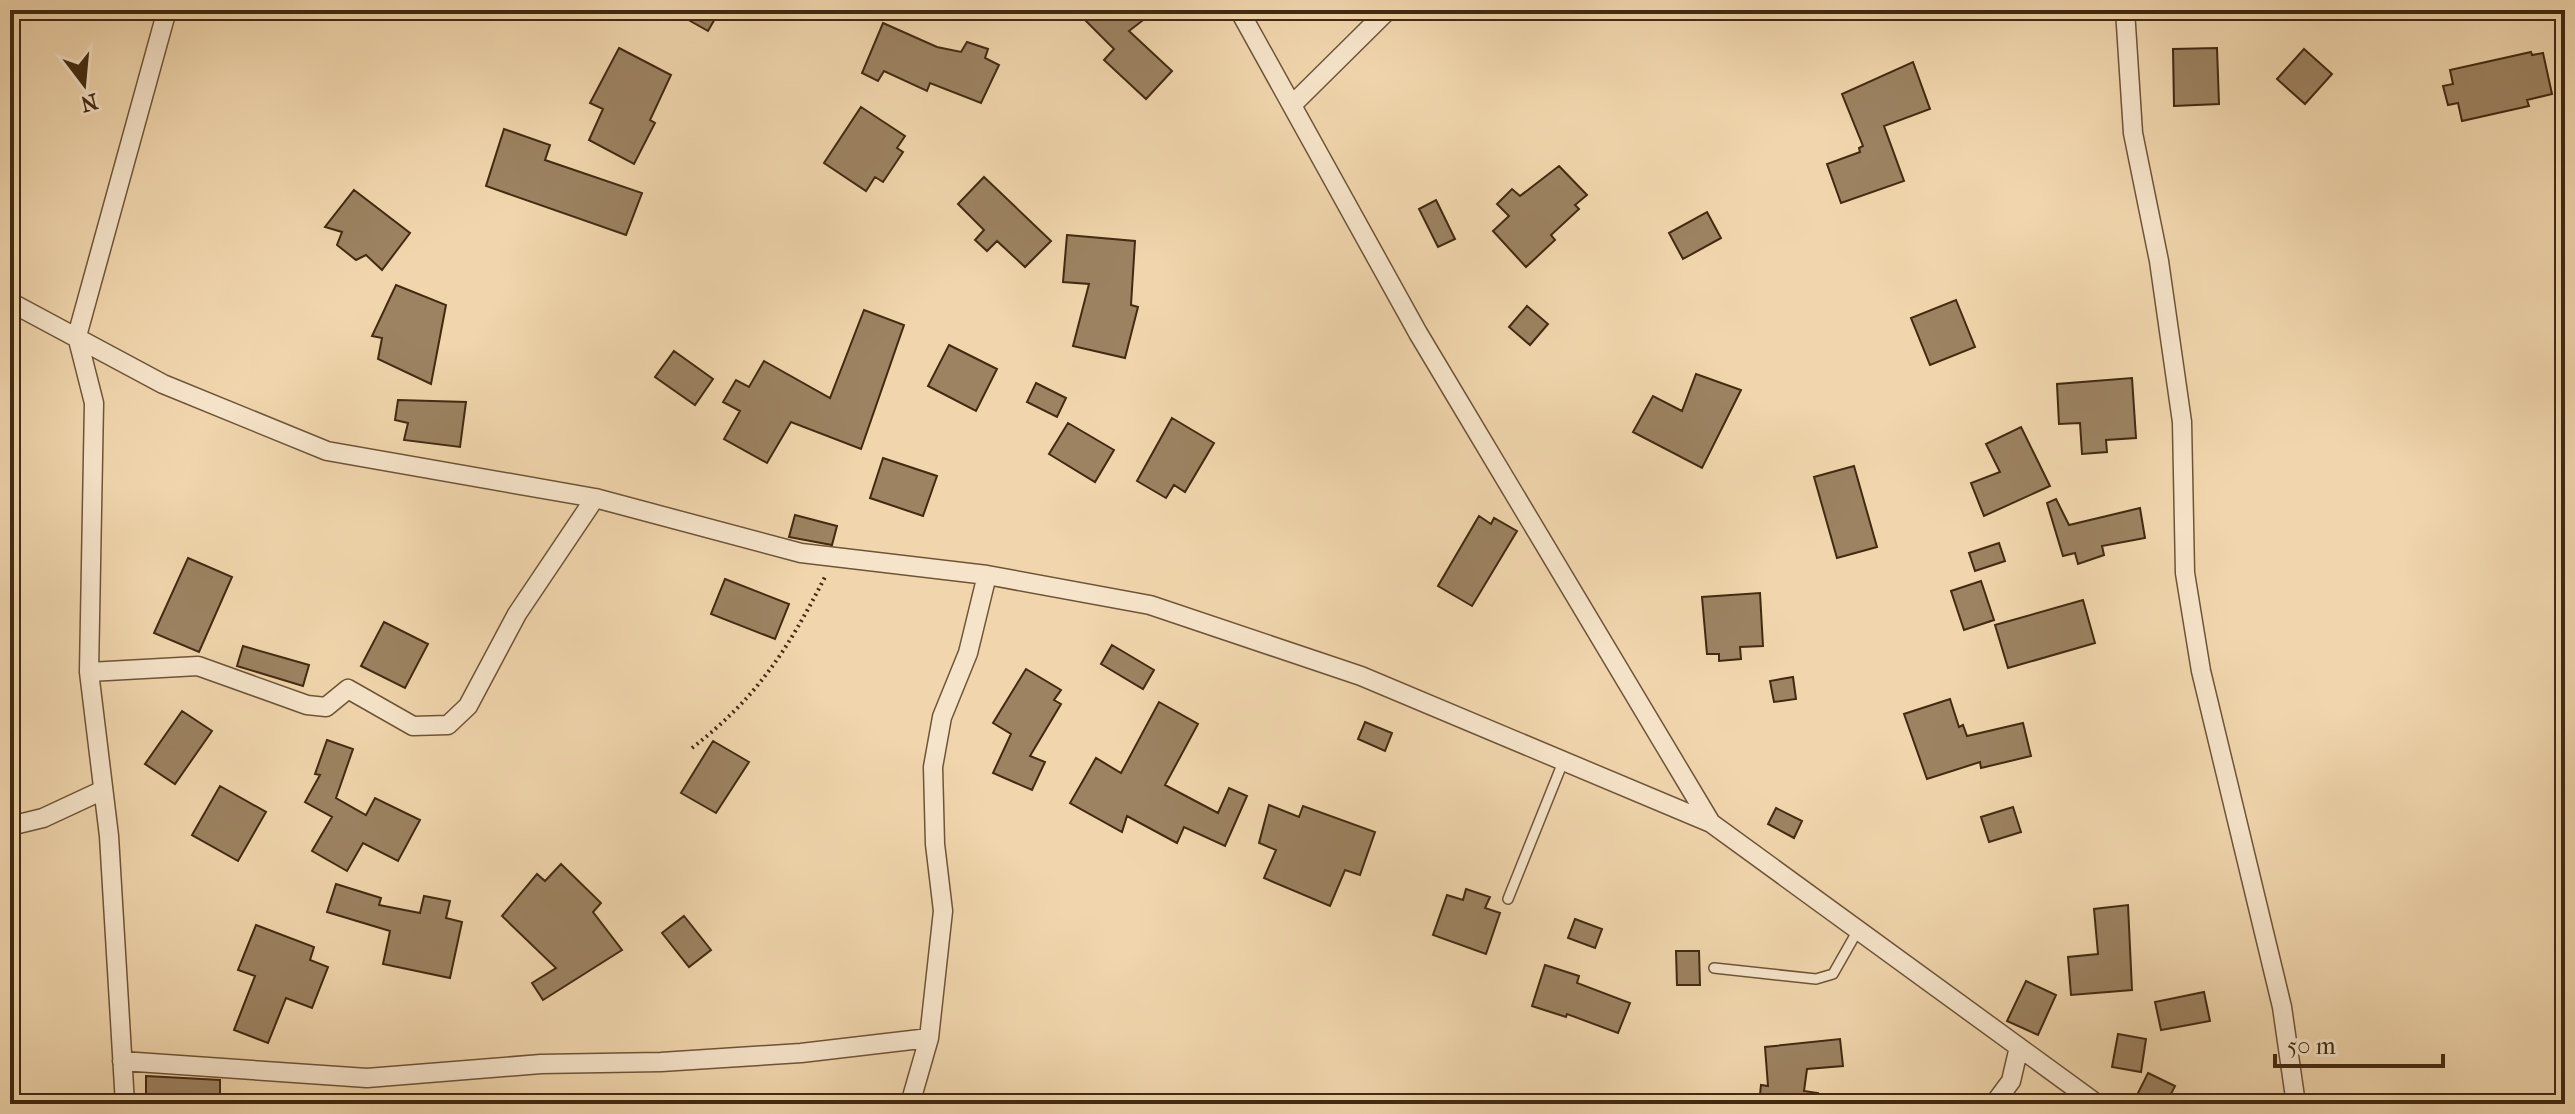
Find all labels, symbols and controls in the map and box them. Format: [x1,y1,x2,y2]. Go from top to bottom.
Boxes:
north arrow [44,44,124,124]
text: N [77,87,101,117]
scale bar [2275,1018,2443,1068]
text: 50 m [2287,1032,2336,1060]

